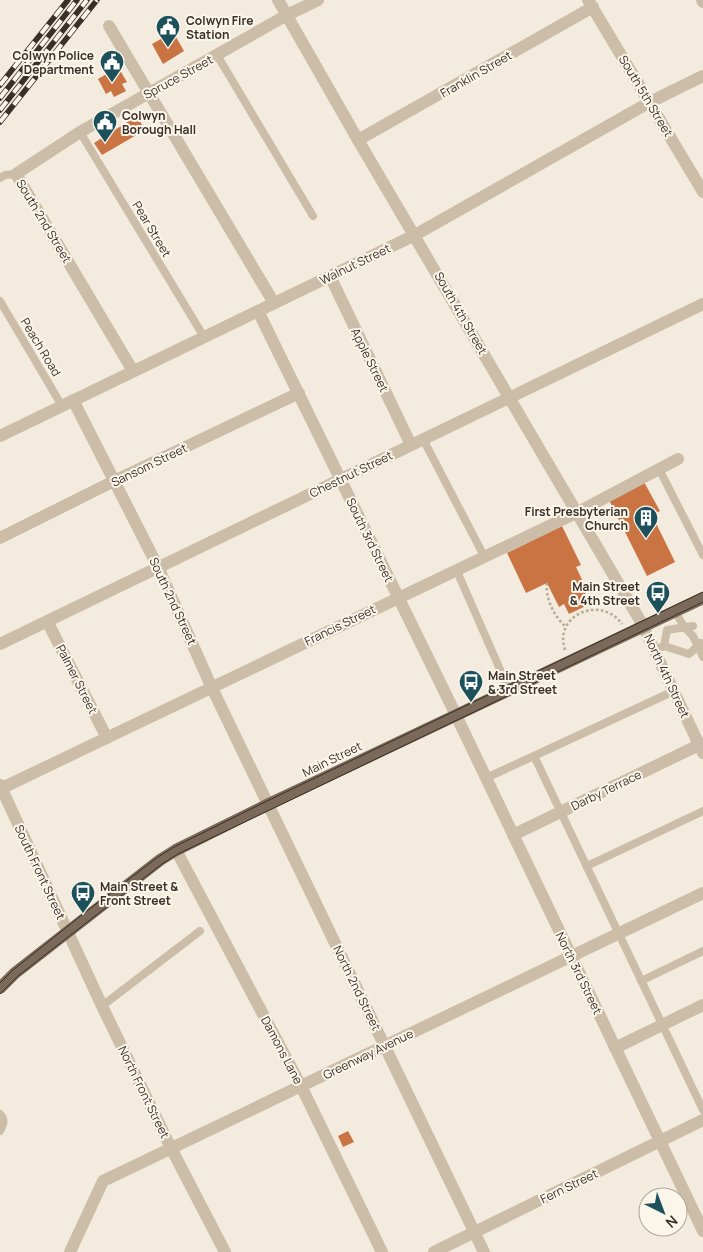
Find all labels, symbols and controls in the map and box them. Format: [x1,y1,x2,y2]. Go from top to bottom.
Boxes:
place label: Colwyn Fire Station [186,12,253,43]
public building icon: Colwyn Fire Station [155,14,181,48]
street label: Franklin Street [437,46,515,101]
place label: Colwyn Police Department [13,47,94,78]
public building icon: Colwyn Police Department [99,49,125,83]
street label: Spruce Street [140,51,216,103]
street label: South 5th Street [615,52,677,140]
place label: Colwyn Borough Hall [122,107,196,138]
public building icon: Colwyn Borough Hall [92,109,118,143]
street label: South 2nd Street [12,176,76,266]
street label: Pear Street [129,198,176,260]
street label: Walnut Street [317,239,393,288]
street label: South 4th Street [430,269,492,358]
street label: Peach Road [17,315,65,379]
street label: Apple Street [347,325,393,395]
street label: Sansom Street [108,439,190,491]
street label: Chestnut Street [307,446,396,501]
street label: South 3rd Street [342,495,398,585]
place label: First Presbyterian Church [525,503,628,534]
building icon: First Presbyterian Church [633,505,659,539]
street label: South 2nd Street [145,555,201,648]
place label: Main Street & 4th Street [570,578,640,609]
bus stop icon: Main Street & 4th Street [645,580,671,614]
street label: Francis Street [302,600,379,650]
street label: North 4th Street [640,631,694,721]
street label: Palmer Street [52,641,102,717]
place label: Main Street & 3rd Street [488,667,557,698]
bus stop icon: Main Street & 3rd Street [458,669,484,703]
street label: Main Street [299,737,365,781]
street label: Darby Terrace [568,766,644,814]
street label: South Front Street [11,822,70,922]
place label: Main Street & Front Street [100,878,178,909]
bus stop icon: Main Street & Front Street [70,880,96,914]
street label: North 3rd Street [552,929,606,1017]
street label: North 2nd Street [329,943,385,1034]
street label: Damons Lane [257,1013,307,1087]
street label: Greenway Avenue [320,1025,416,1083]
street label: North Front Street [114,1043,174,1141]
street label: Fern Street [537,1165,601,1207]
north arrow [638,1187,688,1237]
text: N [662,1212,682,1232]

